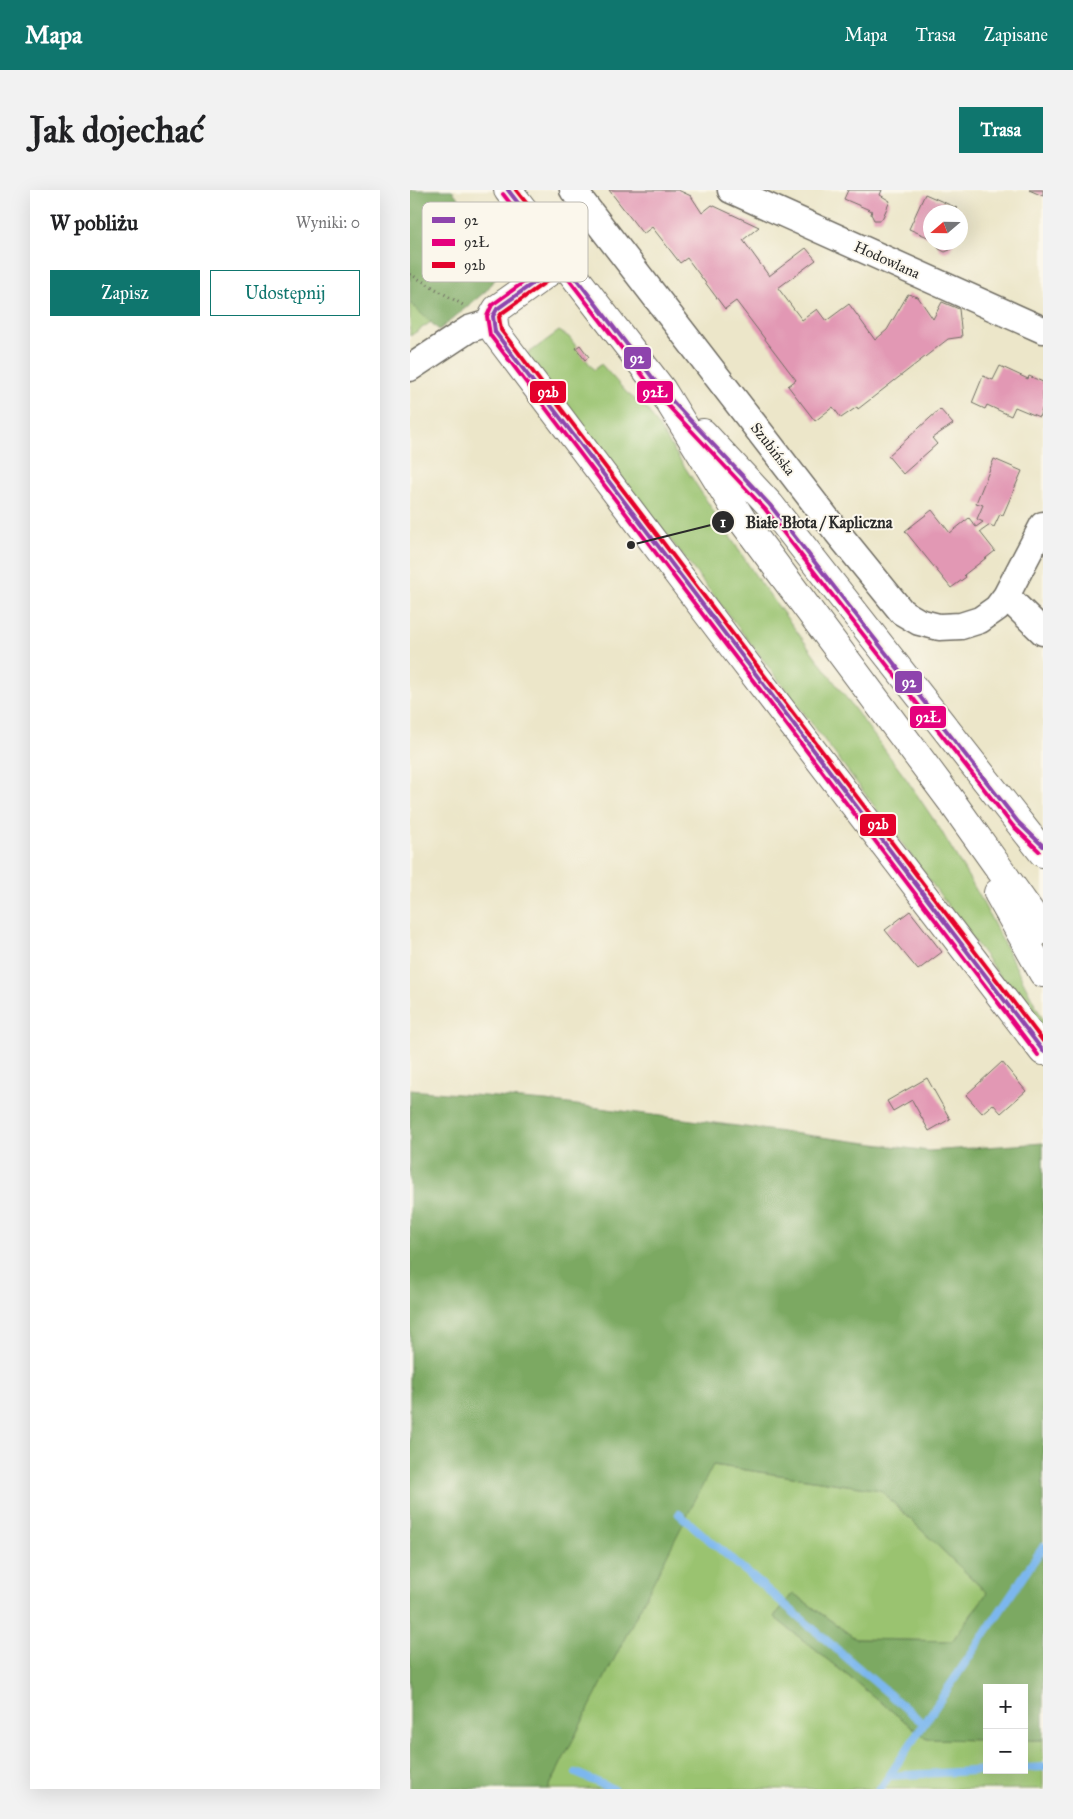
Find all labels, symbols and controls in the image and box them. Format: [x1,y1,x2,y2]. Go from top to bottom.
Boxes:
text: Mapa [25,20,82,50]
text: Mapa [845,24,887,46]
text: Trasa [915,24,956,46]
text: Zapisane [984,24,1048,46]
button: Trasa [959,107,1043,153]
text: Jak dojechać [30,109,204,152]
legend [422,202,588,282]
north arrow [923,205,968,250]
text: W pobliżu [50,210,138,236]
text: 92 [464,212,479,229]
text: Wyniki: 0 [296,213,360,232]
text: 92Ł [464,234,489,251]
street label: Hodowlana [851,237,923,283]
text: 92b [464,257,485,274]
button: Zapisz [50,270,200,316]
button: Udostępnij [210,270,360,316]
line badge: 92 [623,346,652,370]
text: 92 [630,350,645,368]
line badge: 92b [529,380,567,404]
line badge: 92Ł [636,380,674,404]
text: 92b [537,384,559,402]
text: 92Ł [643,384,668,402]
street label: Szubińska [747,419,800,479]
callout: Białe Błota / Kapliczna [711,506,903,537]
text: 1 [720,513,726,531]
text: Białe Błota / Kapliczna [746,513,894,533]
line badge: 92 [894,670,923,694]
text: 92 [902,674,917,692]
line badge: 92Ł [909,705,947,729]
text: 92Ł [916,709,941,727]
line badge: 92b [859,813,897,837]
text: 92b [867,816,889,834]
map controls [983,1684,1028,1774]
button: + [983,1684,1028,1729]
button: − [983,1729,1028,1774]

